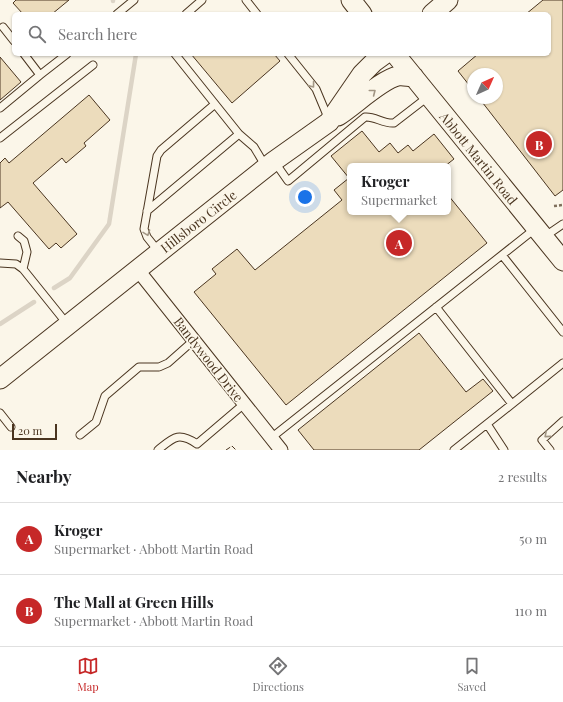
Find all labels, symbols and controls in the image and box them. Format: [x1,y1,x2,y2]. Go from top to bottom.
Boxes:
search box [12,12,551,56]
icon: search [26,23,48,45]
text: Search here [58,24,137,44]
north arrow [467,68,503,104]
one-way arrow [307,80,314,87]
one-way arrow [368,89,375,96]
street label: Abbott Martin Road [436,108,522,208]
pin: B [526,129,552,159]
popup [347,163,451,215]
text: Kroger [361,171,410,191]
street label: Hillsboro Circle [157,186,240,256]
your location [295,187,315,207]
text: Supermarket [361,191,437,208]
pin: A [386,228,412,258]
one-way arrow [142,230,151,237]
street label: Bandywood Drive [171,313,248,405]
scale bar [12,422,57,441]
text: 20 m [18,423,42,438]
one-way arrow [545,430,552,437]
text: Nearby [16,465,71,487]
text: 2 results [498,468,547,485]
text: Kroger [54,520,103,540]
text: A [25,530,33,547]
text: 50 m [519,530,547,547]
text: Supermarket · Abbott Martin Road [54,540,253,557]
text: The Mall at Green Hills [54,592,214,612]
text: B [25,602,33,619]
text: 110 m [515,602,547,619]
text: Supermarket · Abbott Martin Road [54,612,253,629]
tab: Map [77,655,99,694]
tab: Directions [252,655,304,694]
tab: Saved [458,655,486,694]

